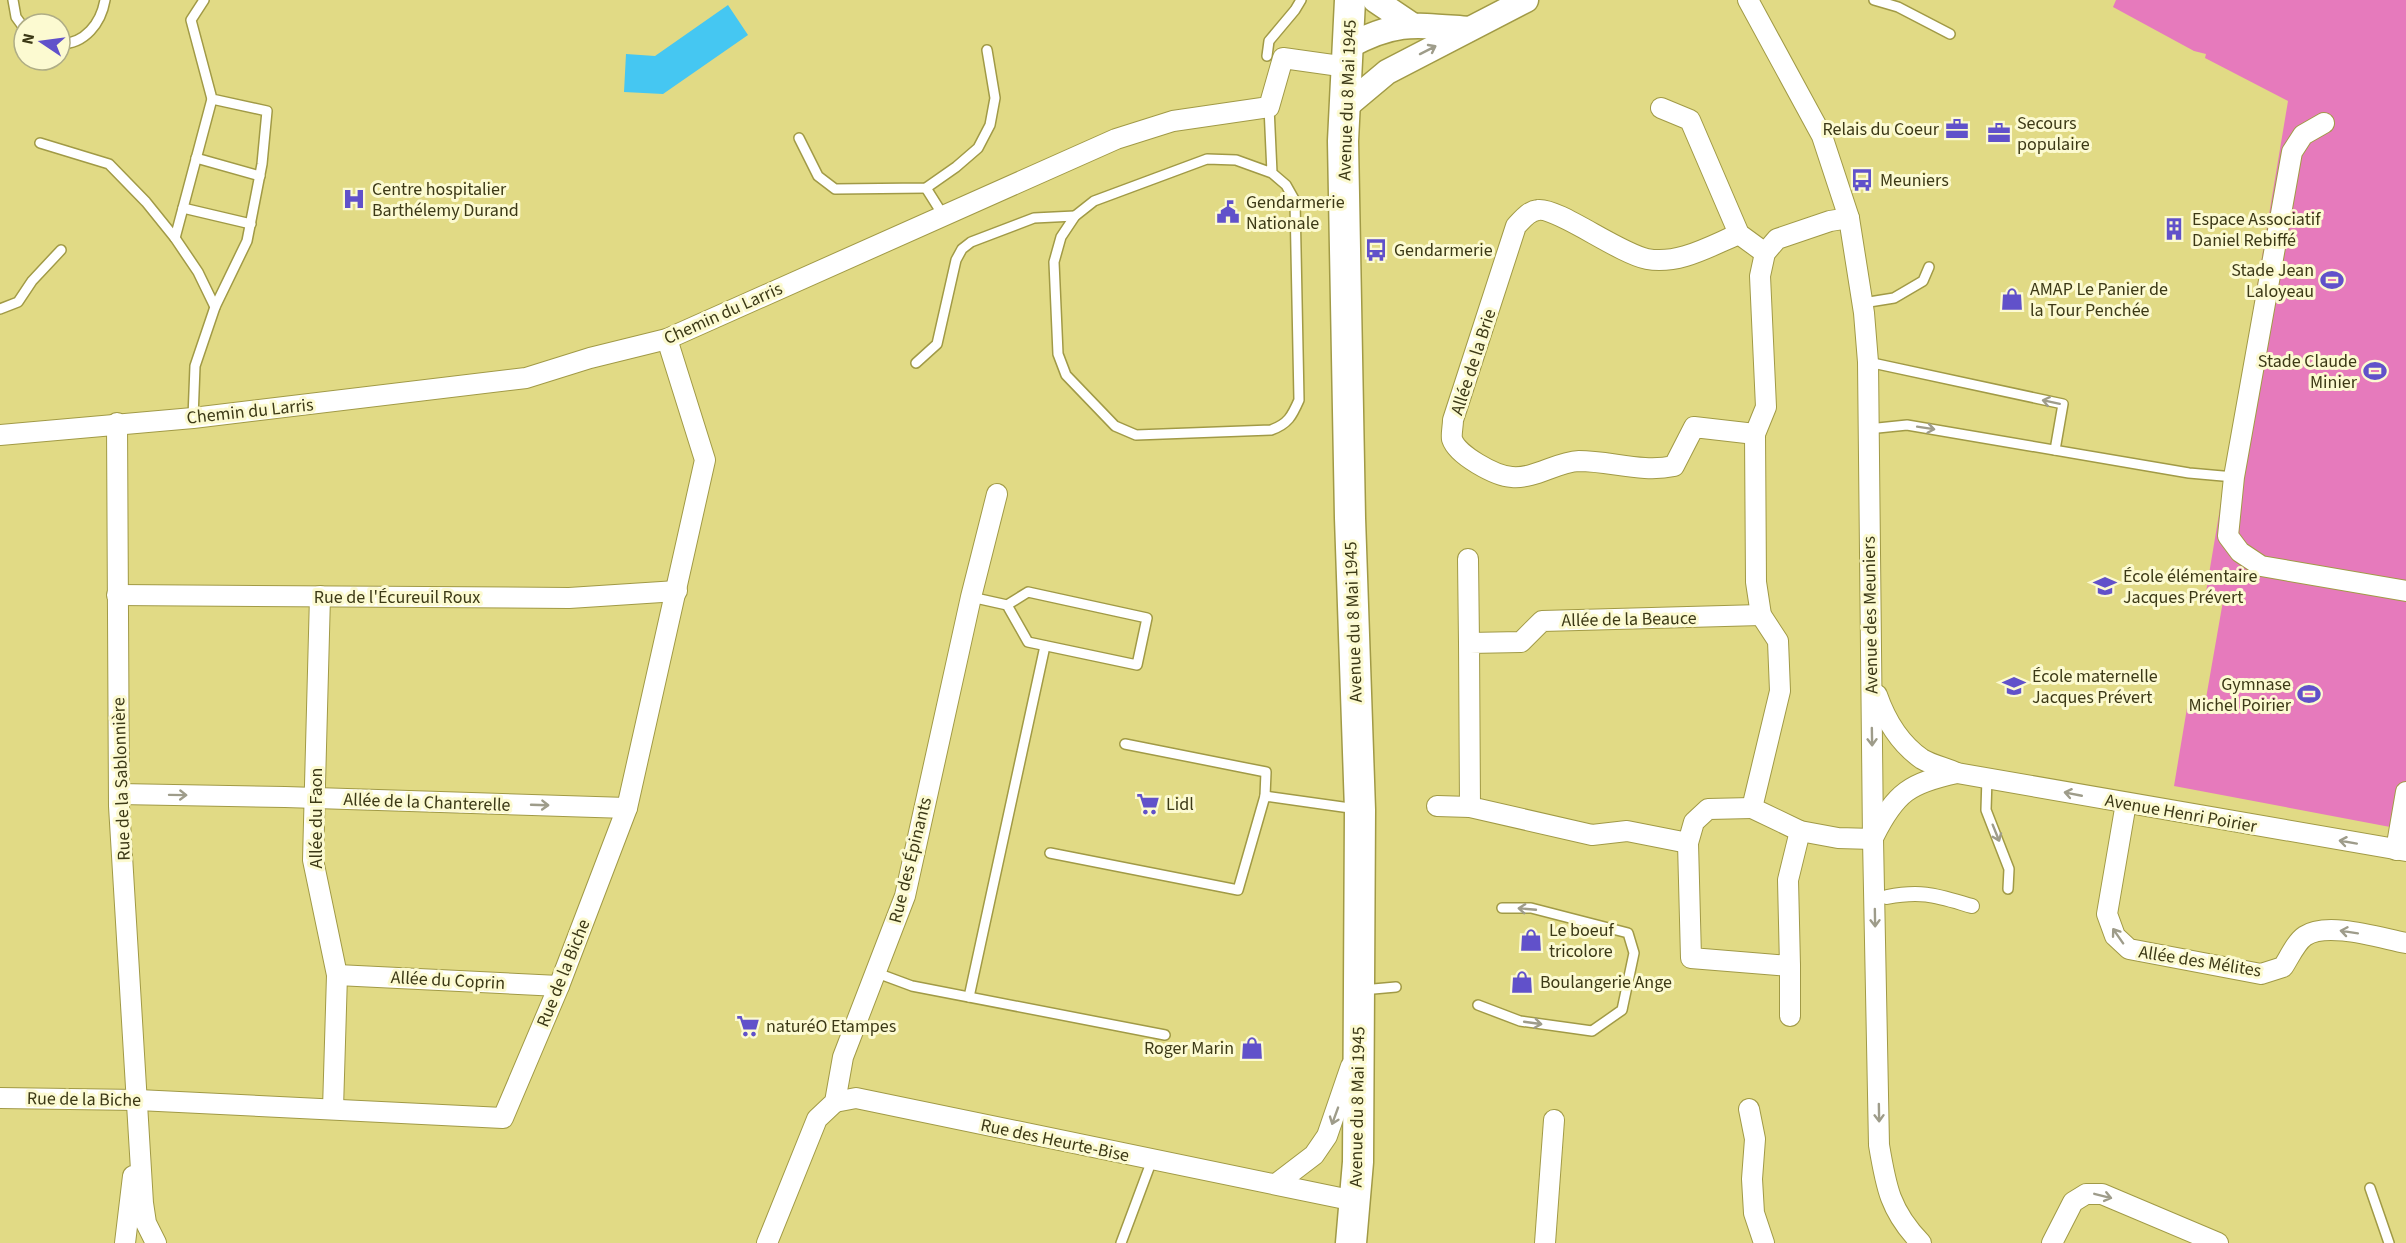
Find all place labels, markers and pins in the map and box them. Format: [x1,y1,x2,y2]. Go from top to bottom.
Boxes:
place label: Secours populaire [2017,111,2090,157]
office icon: Relais du Coeur [1944,116,1970,142]
place label: Relais du Coeur [1822,117,1940,142]
office icon: Secours populaire [1986,120,2012,146]
bus stop icon: Meuniers [1849,167,1875,193]
place label: Meuniers [1880,168,1949,193]
place label: Centre hospitalier Barthélemy Durand [372,177,519,223]
hospital icon: Centre hospitalier Barthélemy Durand [341,186,367,212]
place label: Gendarmerie Nationale [1246,190,1345,236]
public building icon: Gendarmerie Nationale [1215,199,1241,225]
place label: Espace Associatif Daniel Rebiffé [2192,207,2321,253]
building icon: Espace Associatif Daniel Rebiffé [2161,216,2187,242]
bus stop icon: Gendarmerie [1363,237,1389,263]
place label: Gendarmerie [1394,238,1493,263]
place label: Stade Jean Laloyeau [2231,258,2314,304]
sports icon: Stade Jean Laloyeau [2319,267,2345,293]
place label: AMAP Le Panier de la Tour Penchée [2030,277,2168,323]
shop icon: AMAP Le Panier de la Tour Penchée [1999,286,2025,312]
place label: Stade Claude Minier [2258,349,2358,395]
sports icon: Stade Claude Minier [2362,358,2388,384]
place label: École élémentaire Jacques Prévert [2123,564,2257,610]
school or university icon: École élémentaire Jacques Prévert [2092,573,2118,599]
place label: École maternelle Jacques Prévert [2032,664,2158,710]
place label: Gymnase Michel Poirier [2189,672,2292,718]
school or university icon: École maternelle Jacques Prévert [2001,673,2027,699]
sports icon: Gymnase Michel Poirier [2296,681,2322,707]
supermarket icon: Lidl [1135,791,1161,817]
place label: Lidl [1166,792,1194,817]
place label: Le boeuf tricolore [1549,918,1614,964]
shop icon: Le boeuf tricolore [1518,927,1544,953]
shop icon: Boulangerie Ange [1509,969,1535,995]
place label: Boulangerie Ange [1540,970,1672,995]
supermarket icon: naturéO Etampes [735,1013,761,1039]
place label: naturéO Etampes [766,1014,896,1039]
shop icon: Roger Marin [1239,1035,1265,1061]
place label: Roger Marin [1144,1036,1234,1061]

